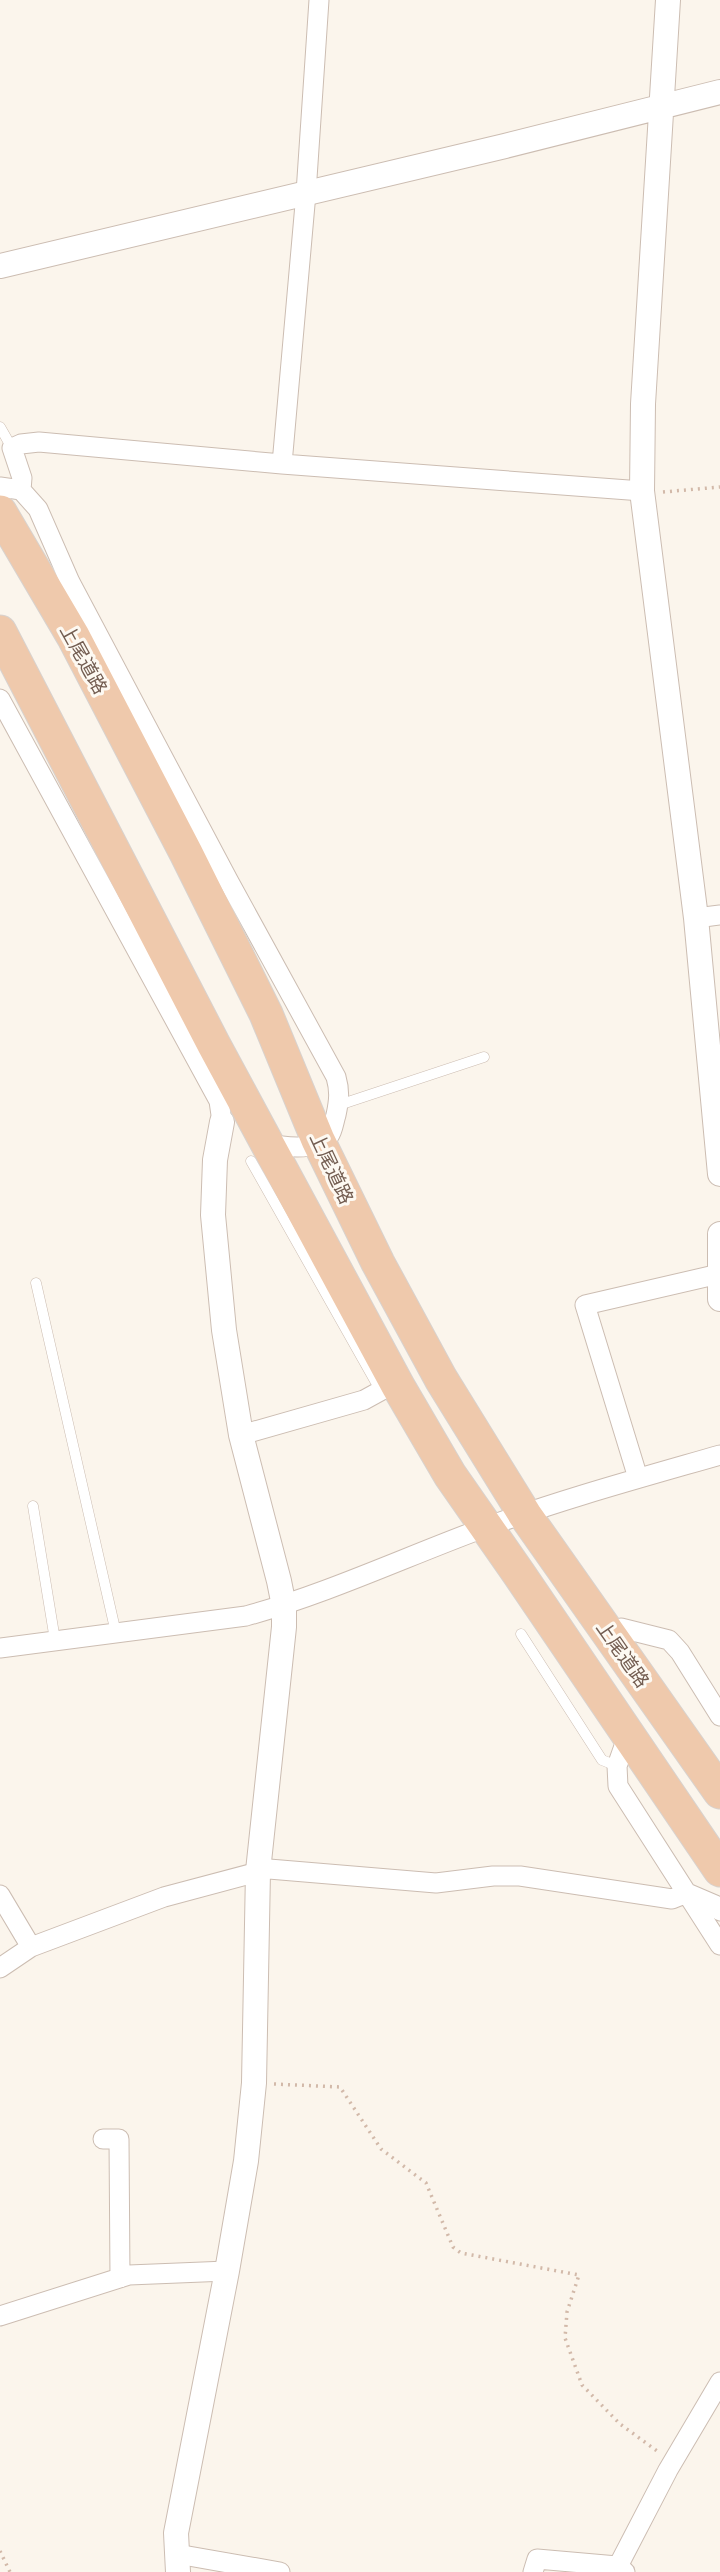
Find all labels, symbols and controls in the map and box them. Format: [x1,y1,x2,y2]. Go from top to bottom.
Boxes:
street label: 上尾道路 [56,620,112,698]
street label: 上尾道路 [306,1129,358,1207]
street label: 上尾道路 [592,1617,654,1691]

